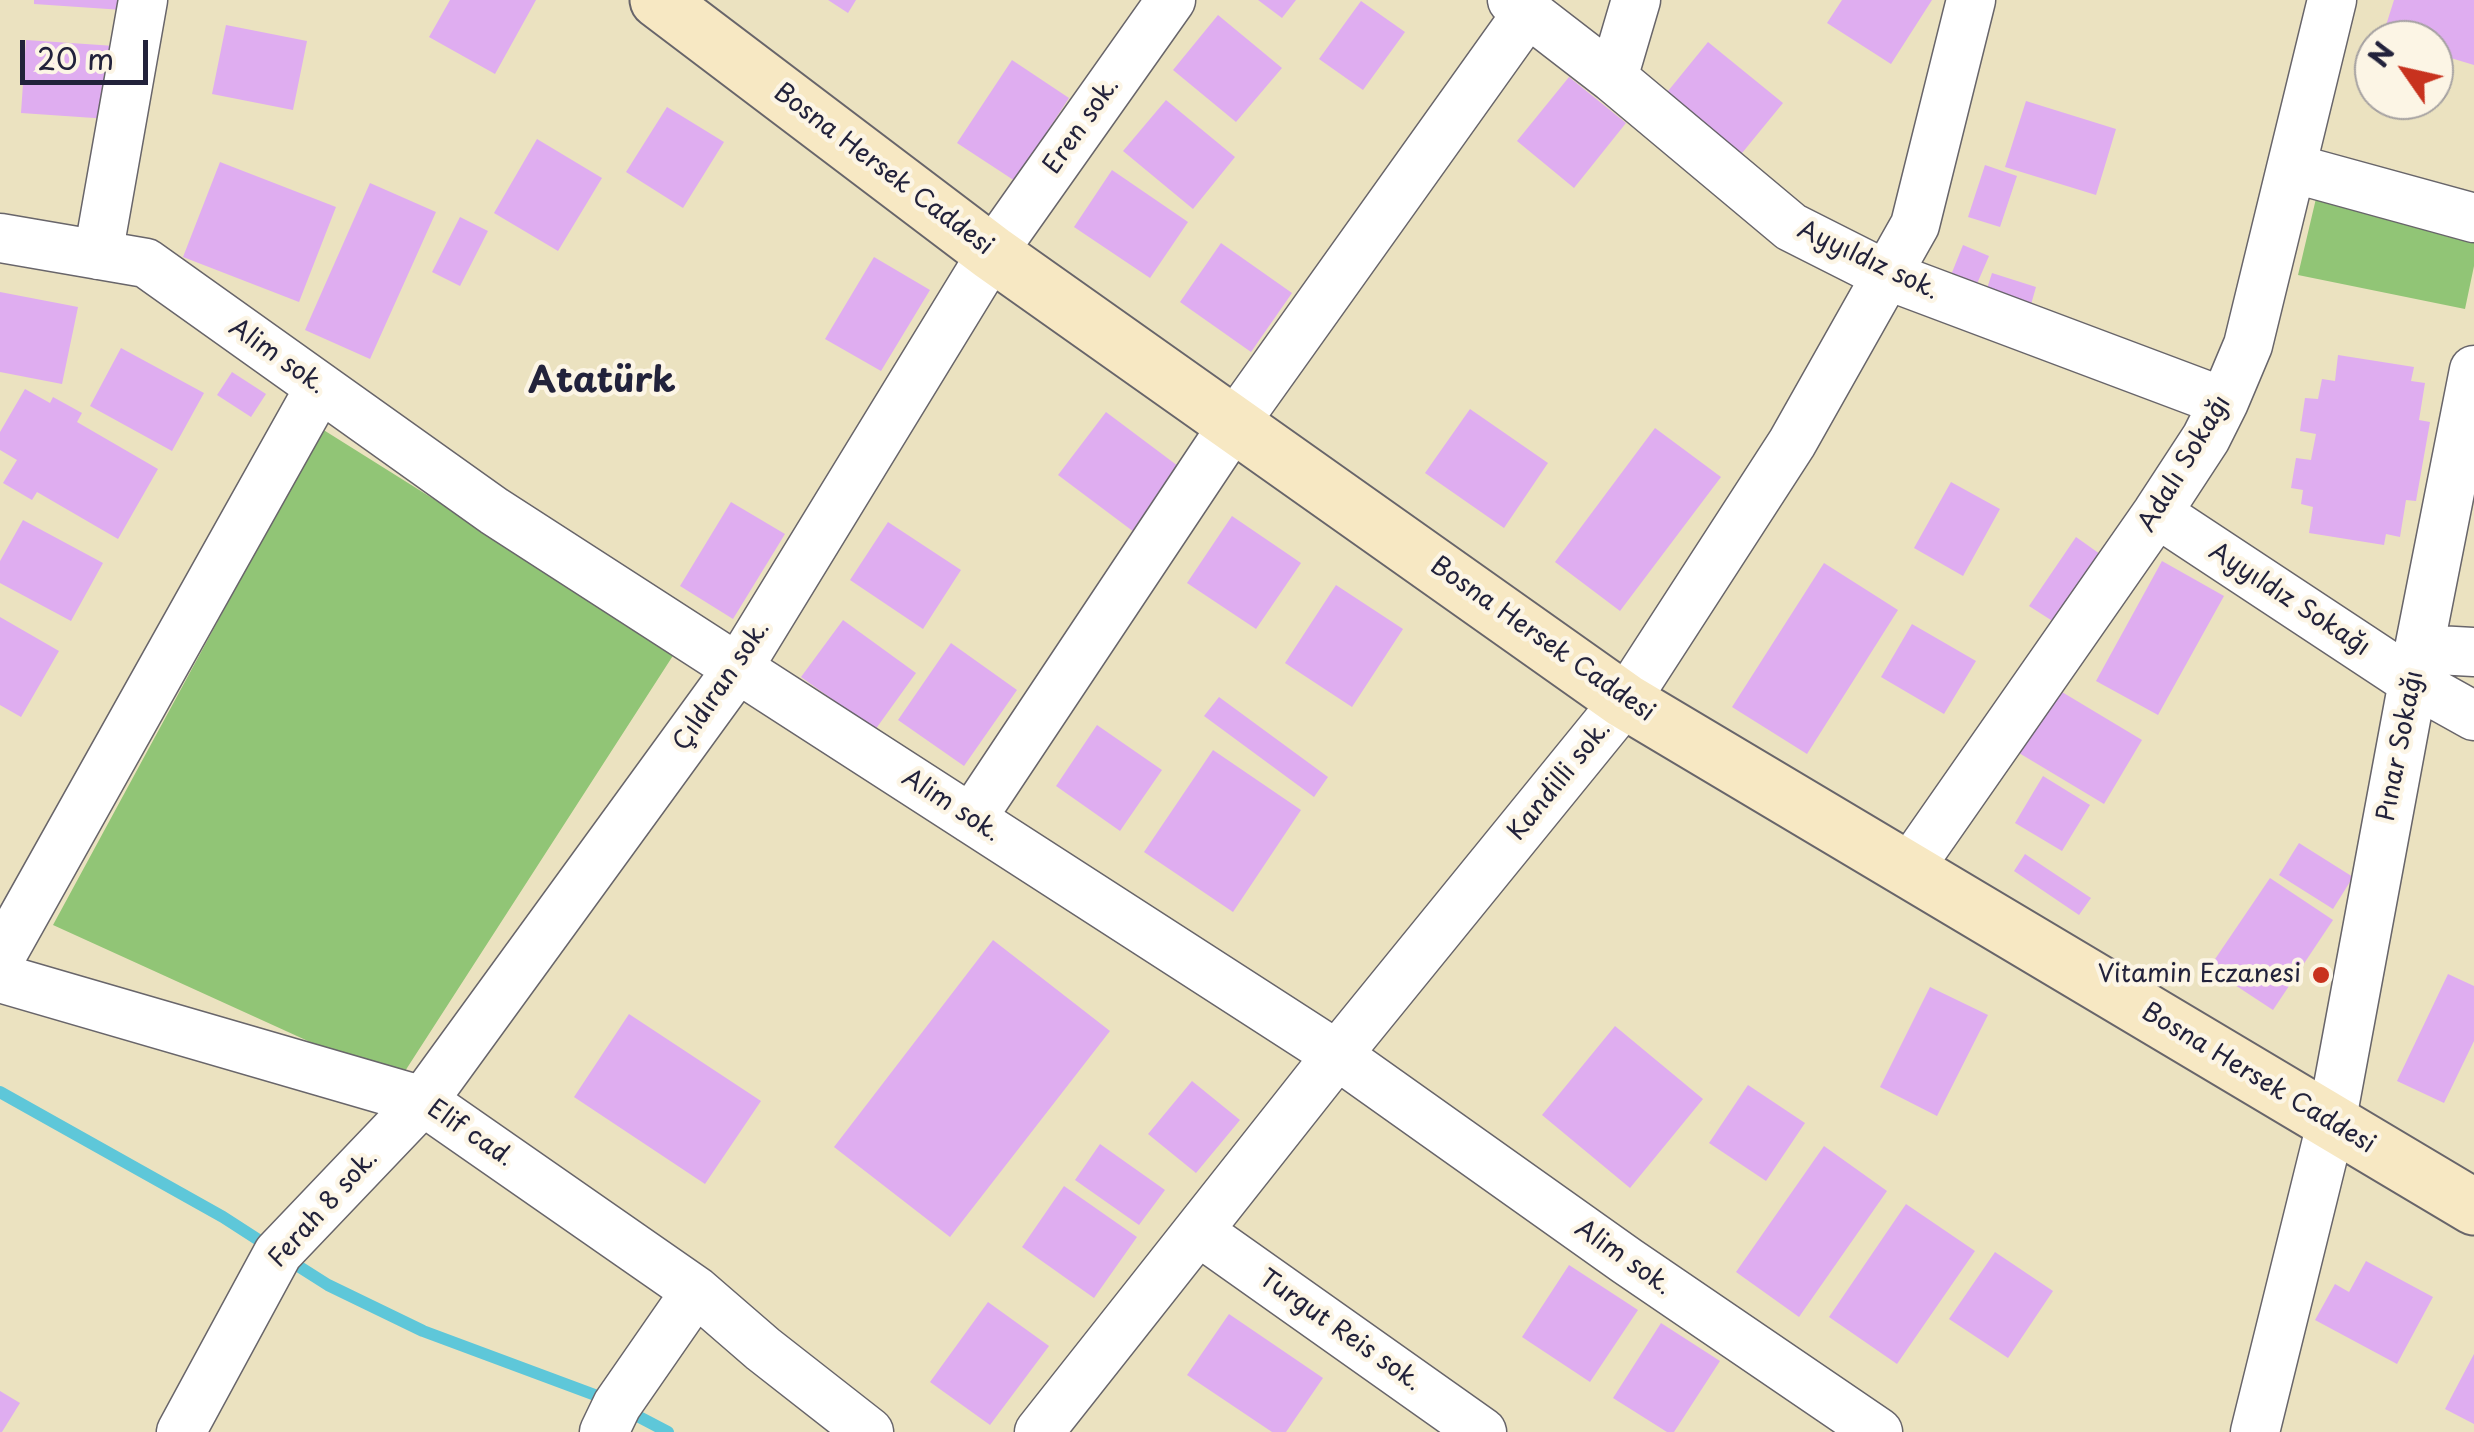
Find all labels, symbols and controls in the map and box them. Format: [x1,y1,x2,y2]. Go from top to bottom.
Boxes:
scale bar [25,20,152,82]
north arrow [2354,20,2454,120]
text: N [2356,33,2404,75]
text: 20 m [37,35,114,80]
street label: Eren sok. [1038,72,1126,180]
street label: Bosna Hersek Caddesi [767,78,999,262]
street label: Ayyıldız sok. [1793,215,1943,307]
street label: Alim sok. [223,313,331,401]
district label: Atatürk [528,361,676,403]
street label: Adalı Sokağı [2132,390,2238,538]
street label: Ayyıldız Sokağı [2203,537,2375,663]
street label: Bosna Hersek Caddesi [1424,551,1660,729]
street label: Çıldıran sok. [667,615,777,757]
street label: Pınar Sokağı [2372,668,2430,824]
street label: Kandilli sok. [1502,715,1618,847]
street label: Alim sok. [896,763,1006,849]
place label: Vitamin Eczanesi [2098,960,2301,990]
marker: Vitamin Eczanesi [2310,964,2332,986]
street label: Bosna Hersek Caddesi [2136,997,2380,1161]
street label: Elif cad. [421,1094,519,1174]
street label: Ferah 8 sok. [263,1144,385,1274]
street label: Alim sok. [1569,1214,1677,1302]
street label: Turgut Reis sok. [1253,1264,1427,1398]

